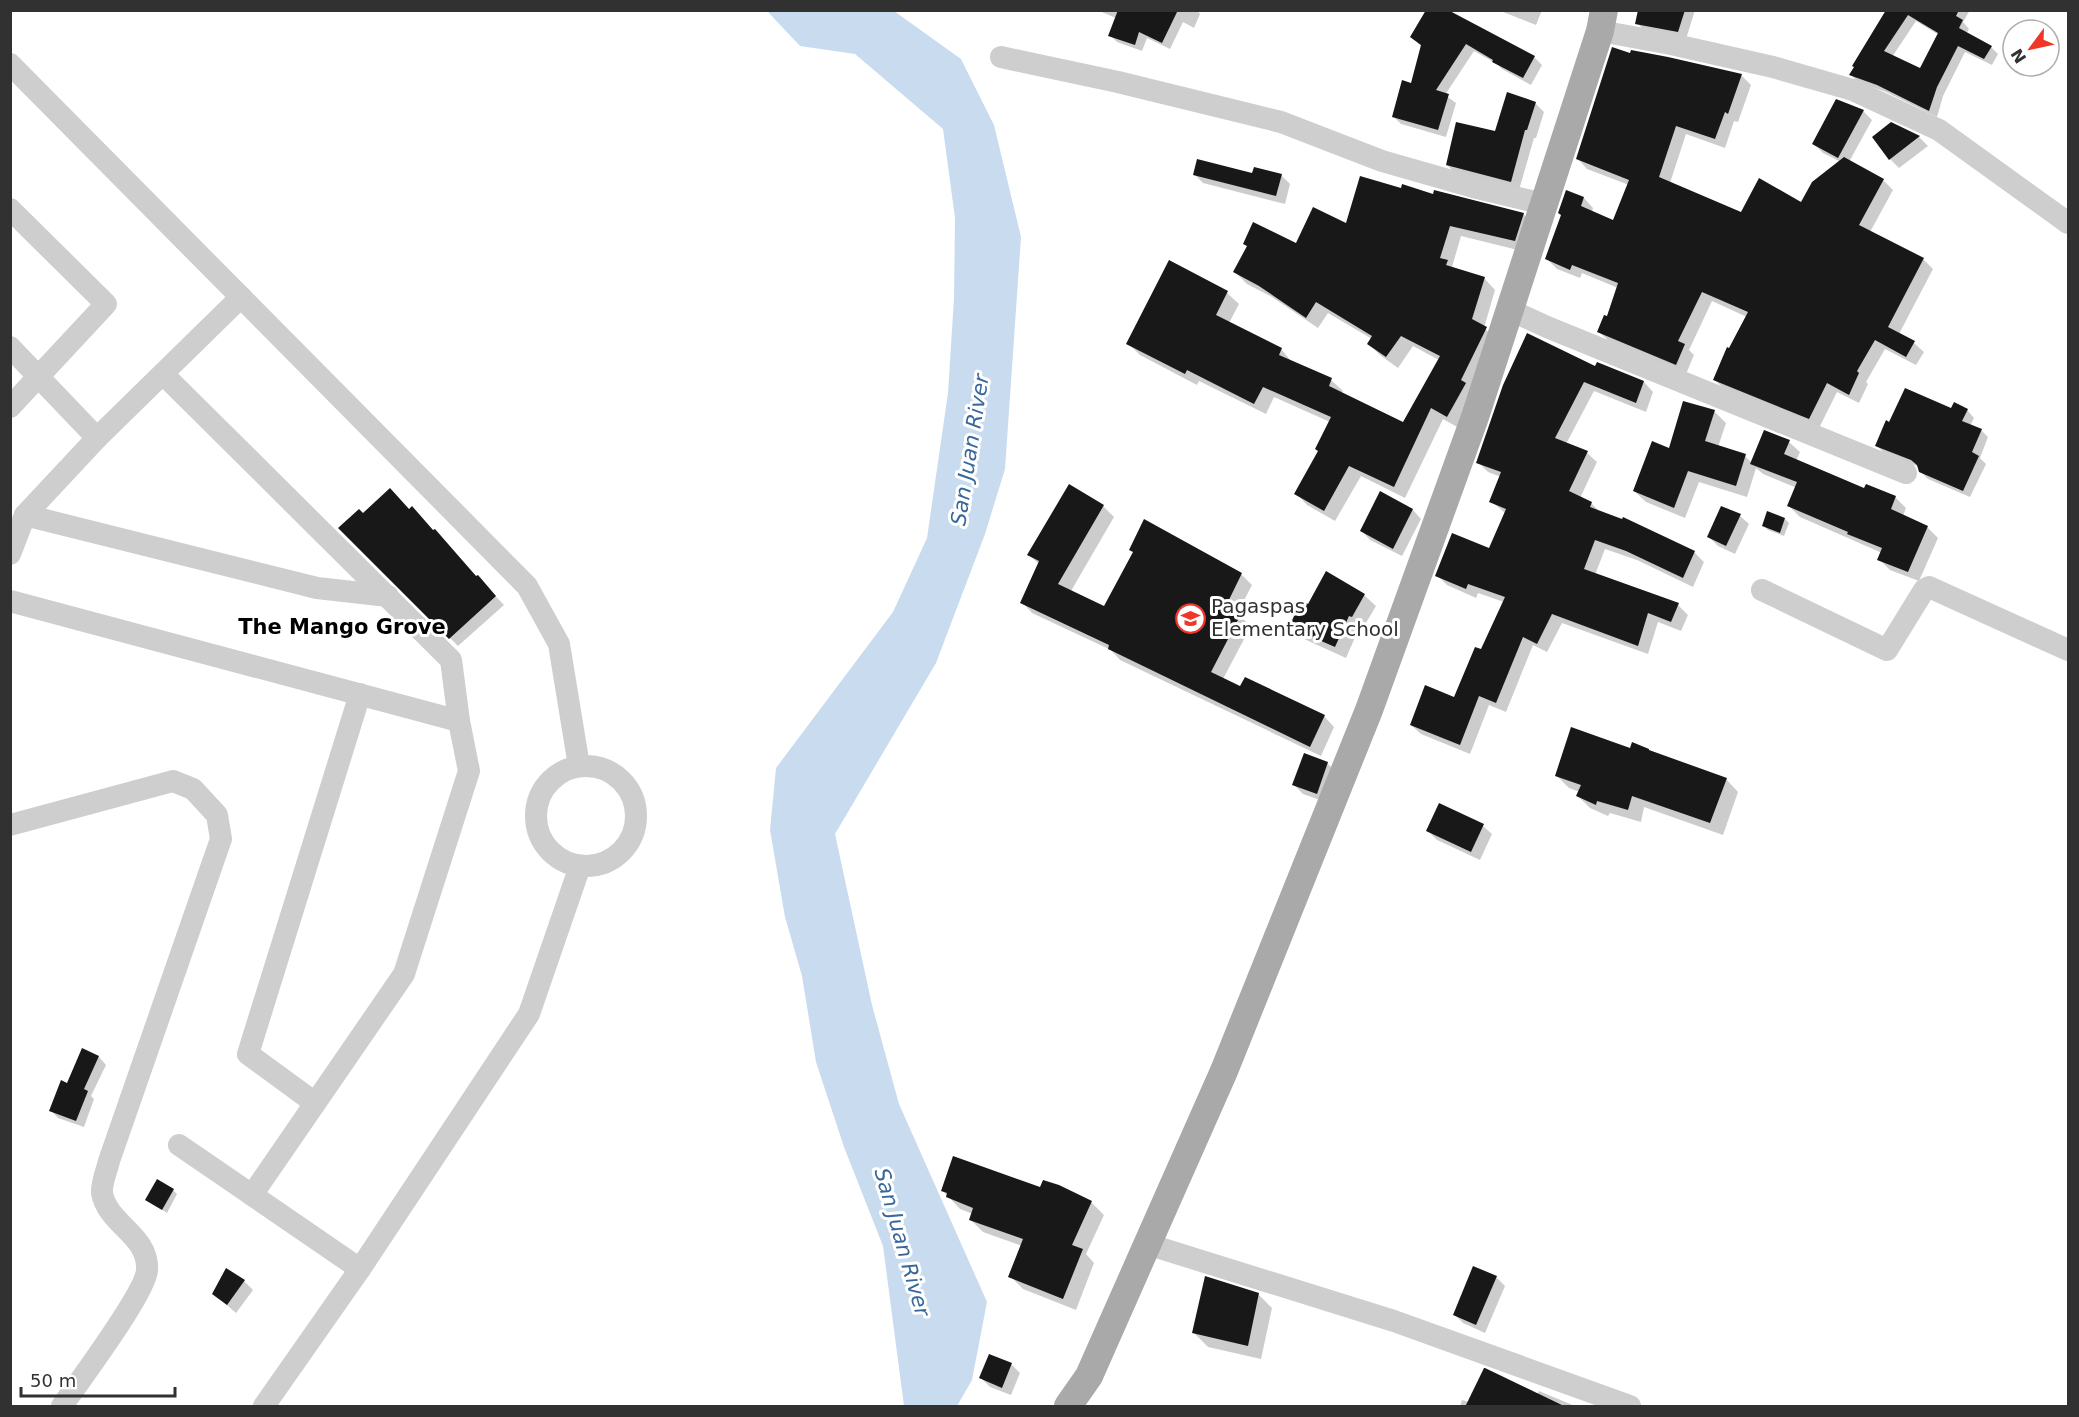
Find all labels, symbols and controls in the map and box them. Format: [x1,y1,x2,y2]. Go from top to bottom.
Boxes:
north arrow [2001,18,2061,78]
text: N [2007,45,2030,67]
water label: San Juan River [946,371,994,527]
place label: Pagaspas Elementary School [1211,594,1399,641]
school or university icon: Pagaspas Elementary School [1174,602,1206,634]
district label: The Mango Grove [238,615,446,639]
water label: San Juan River [869,1165,935,1320]
scale bar [21,1360,176,1398]
text: 50 m [30,1370,76,1391]

